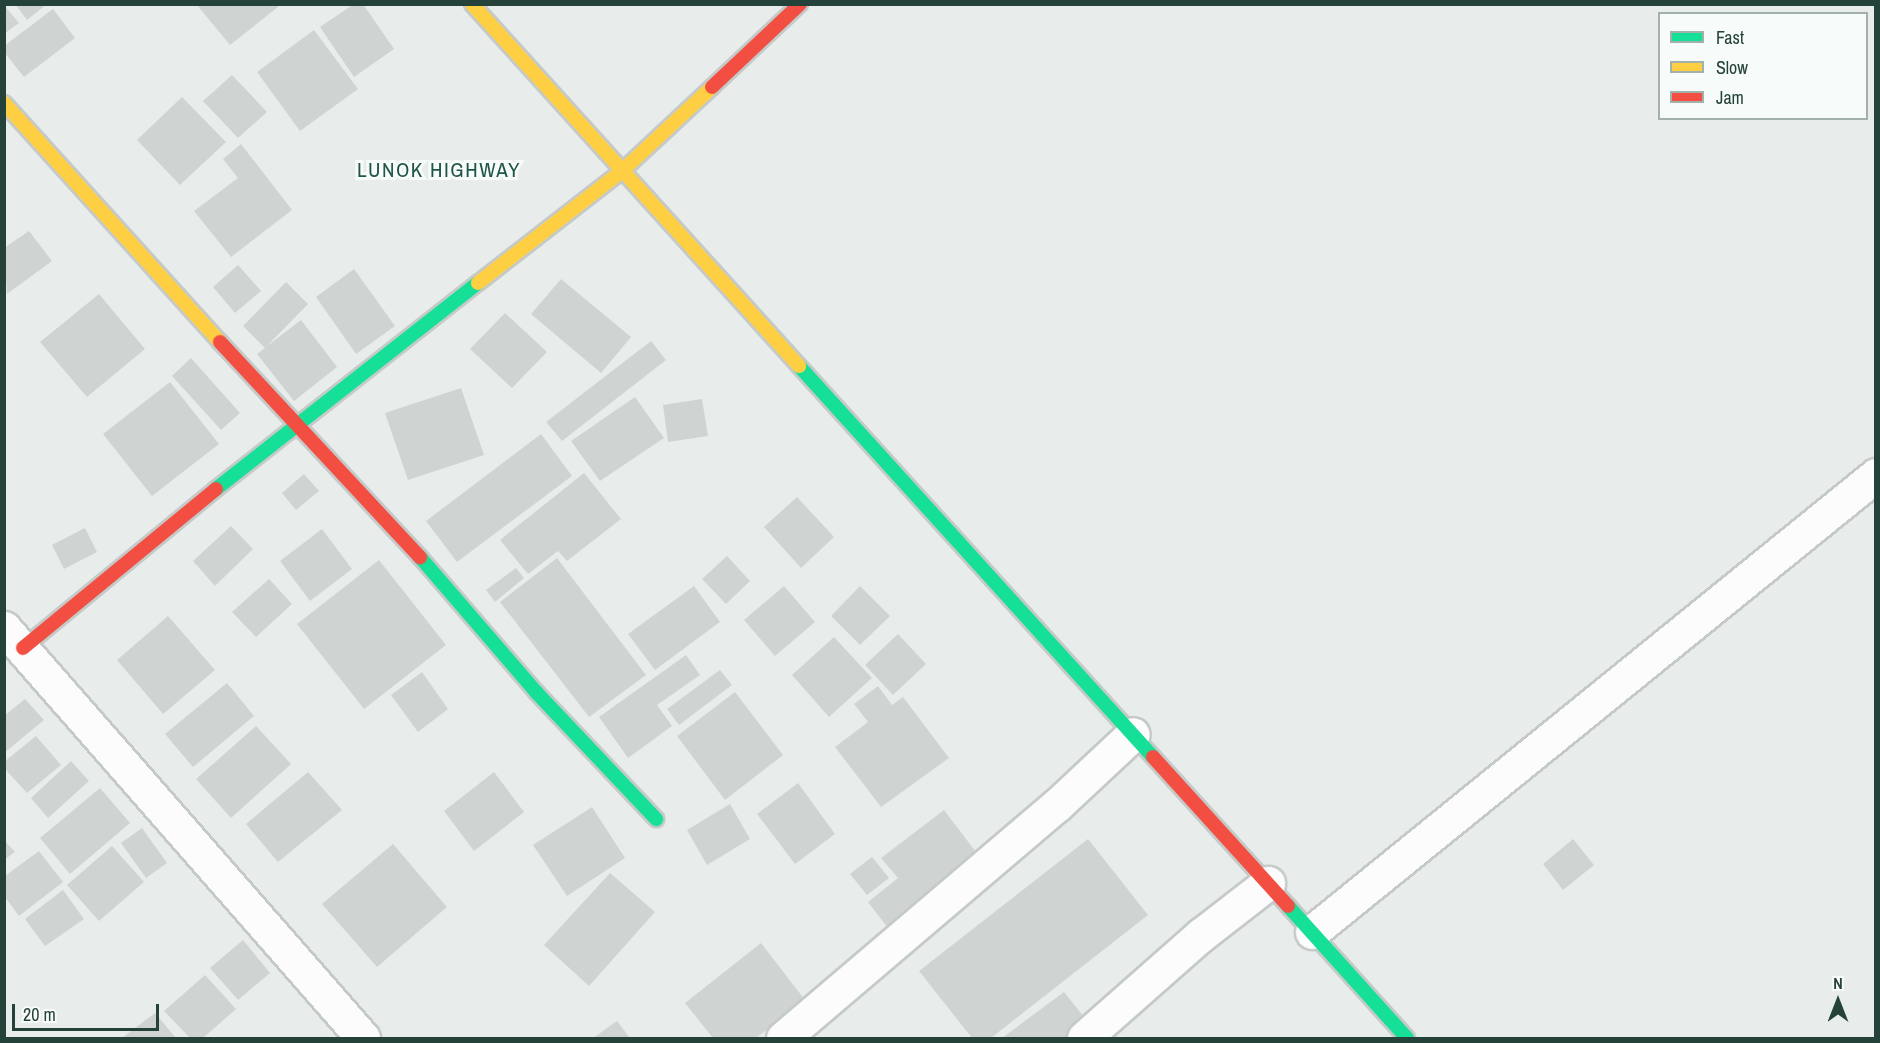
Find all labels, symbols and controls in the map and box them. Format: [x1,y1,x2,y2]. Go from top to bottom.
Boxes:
legend [1658,12,1868,120]
text: Fast [1716,25,1744,50]
text: Slow [1716,55,1748,80]
text: Jam [1716,85,1744,110]
district label: LUNOK HIGHWAY [357,157,521,183]
north arrow [1808,971,1868,1031]
text: N [1833,972,1843,994]
scale bar [15,992,162,1030]
text: 20 m [23,1002,56,1027]

